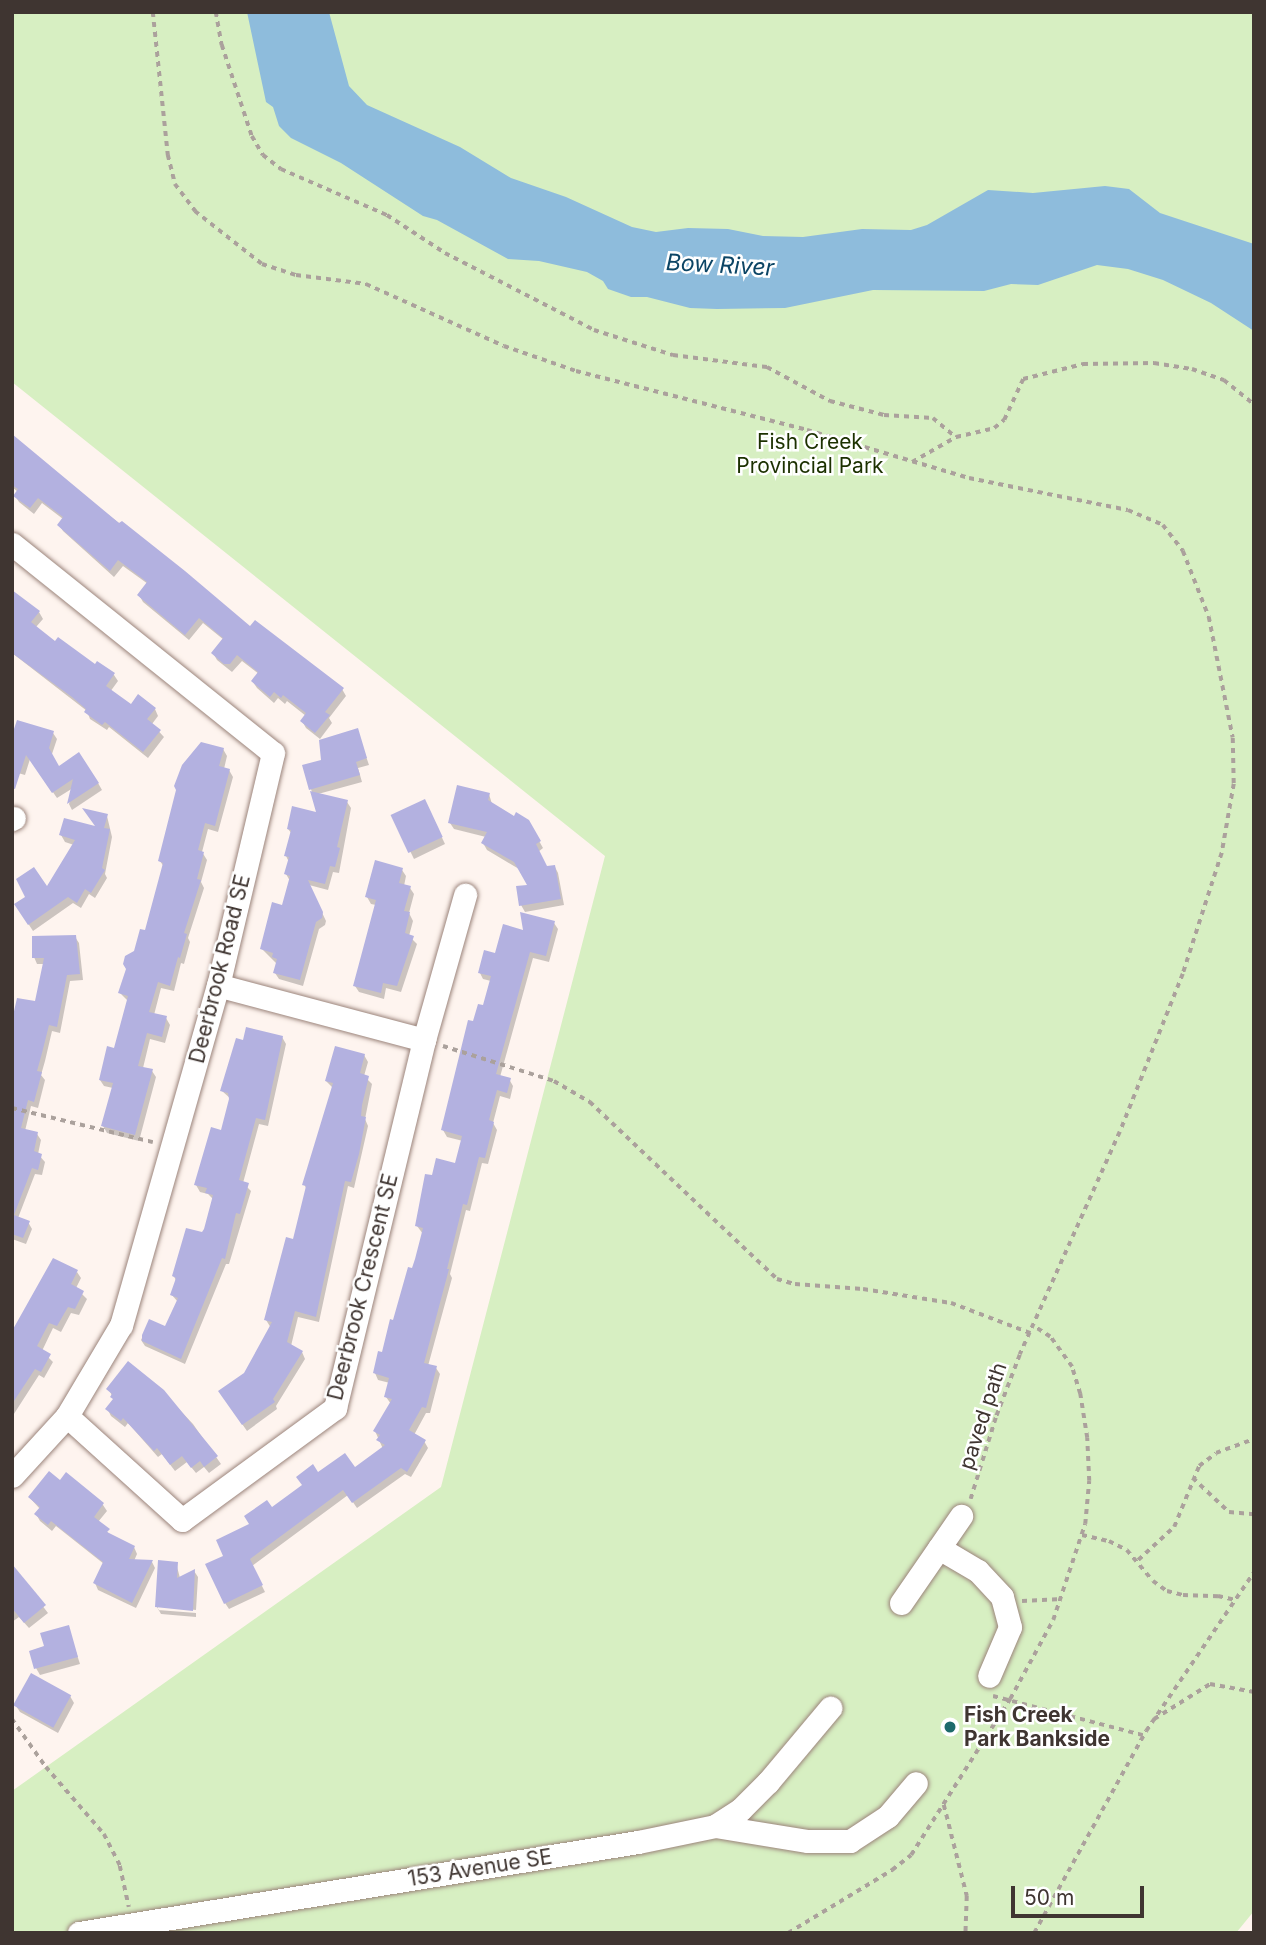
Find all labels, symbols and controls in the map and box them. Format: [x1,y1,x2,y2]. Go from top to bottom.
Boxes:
water label: Bow River [665,248,775,282]
park label: Fish Creek Provincial Park [736,429,884,479]
street label: Deerbrook Road SE [184,872,256,1066]
street label: Deerbrook Crescent SE [323,1171,403,1403]
street label: paved path [954,1359,1012,1473]
place label: Fish Creek Park Bankside [964,1702,1110,1752]
marker: Fish Creek Park Bankside [942,1719,958,1735]
street label: 153 Avenue SE [406,1844,554,1892]
scale bar [1014,1871,1147,1915]
text: 50 m [1024,1885,1074,1910]

